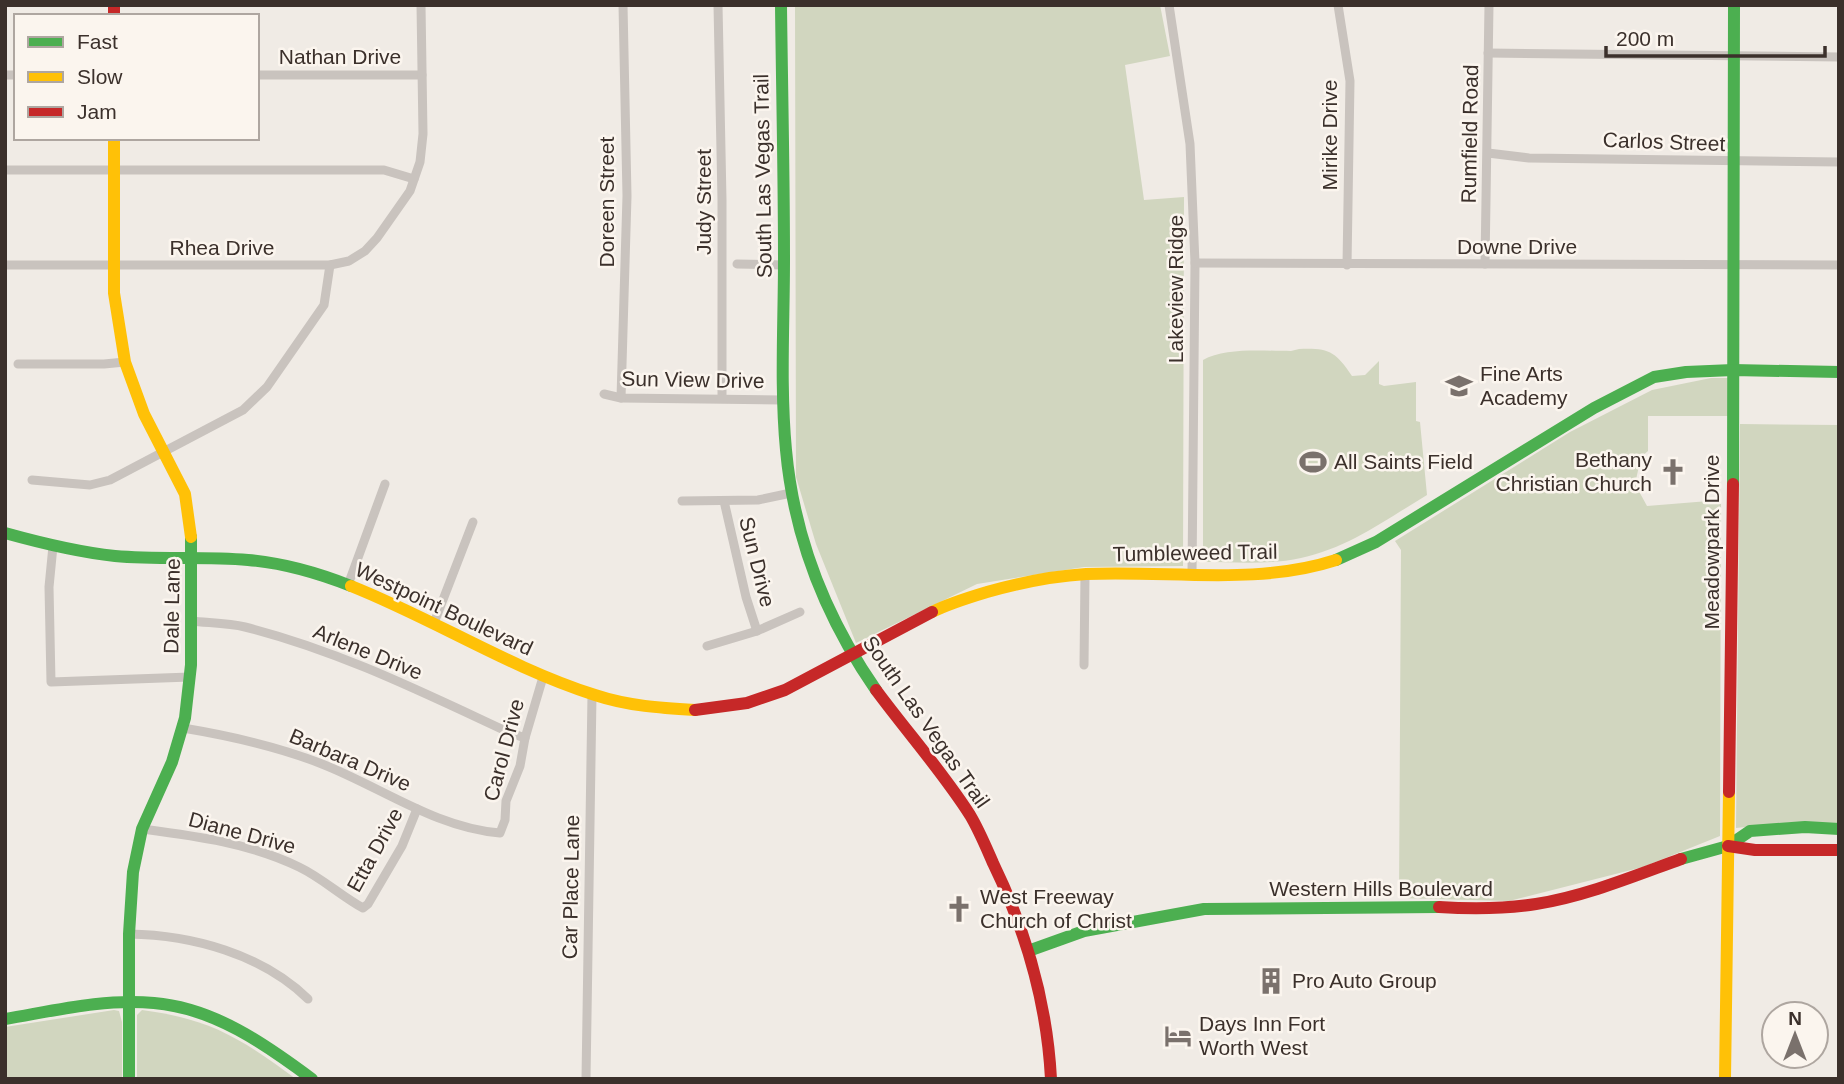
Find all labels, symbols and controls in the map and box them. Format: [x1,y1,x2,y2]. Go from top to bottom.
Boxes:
legend [14,14,259,140]
scale bar [1606,14,1825,58]
text: 200 m [1616,27,1674,50]
text: Fast [77,30,118,53]
street label: Nathan Drive [279,45,401,68]
street label: Rumfield Road [1457,64,1482,204]
text: Slow [77,65,123,88]
street label: South Las Vegas Trail [749,74,776,278]
street label: Mirike Drive [1318,80,1341,190]
text: Jam [77,100,117,123]
street label: Carlos Street [1602,128,1726,155]
street label: Doreen Street [595,136,618,267]
street label: Judy Street [692,149,715,255]
street label: Lakeview Ridge [1164,215,1187,363]
street label: Downe Drive [1457,235,1577,258]
street label: Rhea Drive [169,236,275,259]
place label: Fine Arts Academy [1480,362,1568,409]
street label: Sun View Drive [621,367,765,392]
school or university icon: Fine Arts Academy [1444,371,1474,401]
sports icon: All Saints Field [1298,447,1328,477]
place label: Bethany Christian Church [1496,448,1652,495]
place label: All Saints Field [1334,450,1473,473]
street label: Meadowpark Drive [1700,454,1723,630]
church icon: Bethany Christian Church [1658,457,1688,487]
street label: Sun Drive [735,514,780,609]
street label: Tumbleweed Trail [1112,540,1278,565]
street label: Westpoint Boulevard [352,557,537,660]
street label: Dale Lane [159,558,184,654]
street label: Arlene Drive [310,619,426,684]
street label: South Las Vegas Trail [858,631,994,812]
street label: Carol Drive [479,696,528,804]
street label: Barbara Drive [286,724,414,795]
street label: Etta Drive [342,804,407,896]
street label: Diane Drive [186,807,298,858]
street label: Car Place Lane [558,814,583,960]
street label: Western Hills Boulevard [1269,877,1493,900]
place label: West Freeway Church of Christ [980,885,1132,932]
church icon: West Freeway Church of Christ [944,894,974,924]
building icon: Pro Auto Group [1256,966,1286,996]
place label: Pro Auto Group [1292,969,1437,992]
north arrow [1760,1000,1830,1070]
text: N [1788,1008,1802,1029]
place label: Days Inn Fort Worth West [1199,1012,1325,1059]
hotel icon: Days Inn Fort Worth West [1163,1021,1193,1051]

